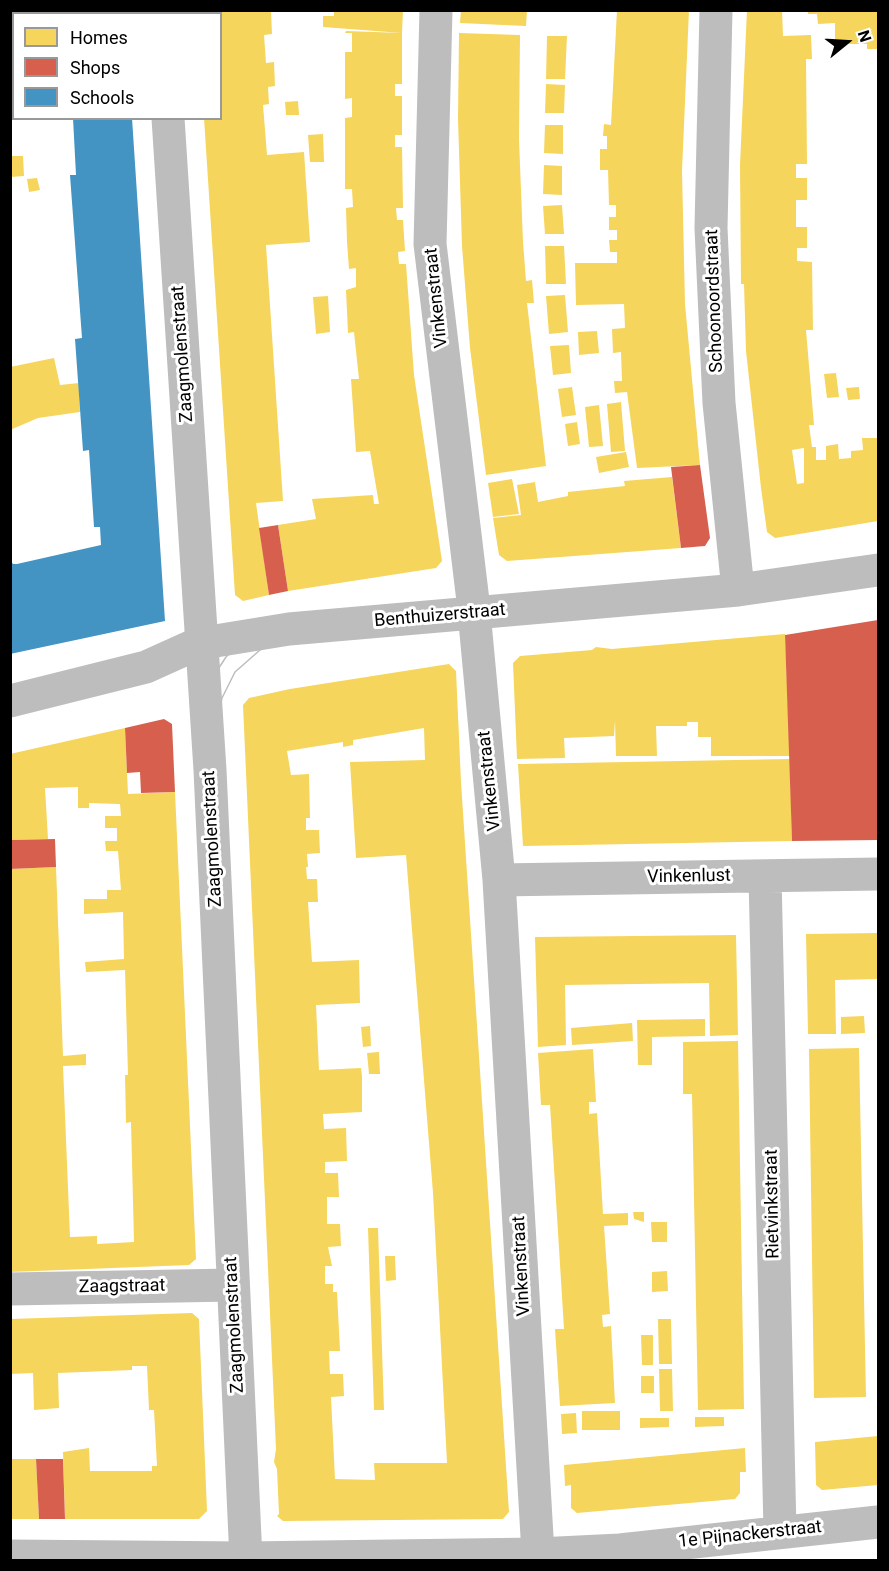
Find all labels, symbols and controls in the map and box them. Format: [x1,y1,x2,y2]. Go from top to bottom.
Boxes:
legend [12,12,222,120]
north arrow [817,12,877,72]
text: Homes [70,27,128,48]
text: N [854,28,875,45]
text: Shops [70,57,120,78]
text: Schools [70,87,134,108]
street label: Schoonoordstraat [702,229,728,373]
street label: Vinkenstraat [421,247,453,349]
street label: Zaagmolenstraat [167,285,199,423]
street label: Benthuizerstraat [373,600,507,632]
street label: Vinkenstraat [474,730,506,832]
street label: Zaagmolenstraat [199,770,227,908]
street label: Vinkenlust [647,865,731,889]
street label: Rietvinkstraat [761,1149,785,1259]
street label: Vinkenstraat [509,1215,535,1317]
street label: Zaagmolenstraat [221,1256,249,1394]
street label: Zaagstraat [78,1275,166,1299]
street label: 1e Pijnackerstraat [677,1517,823,1553]

